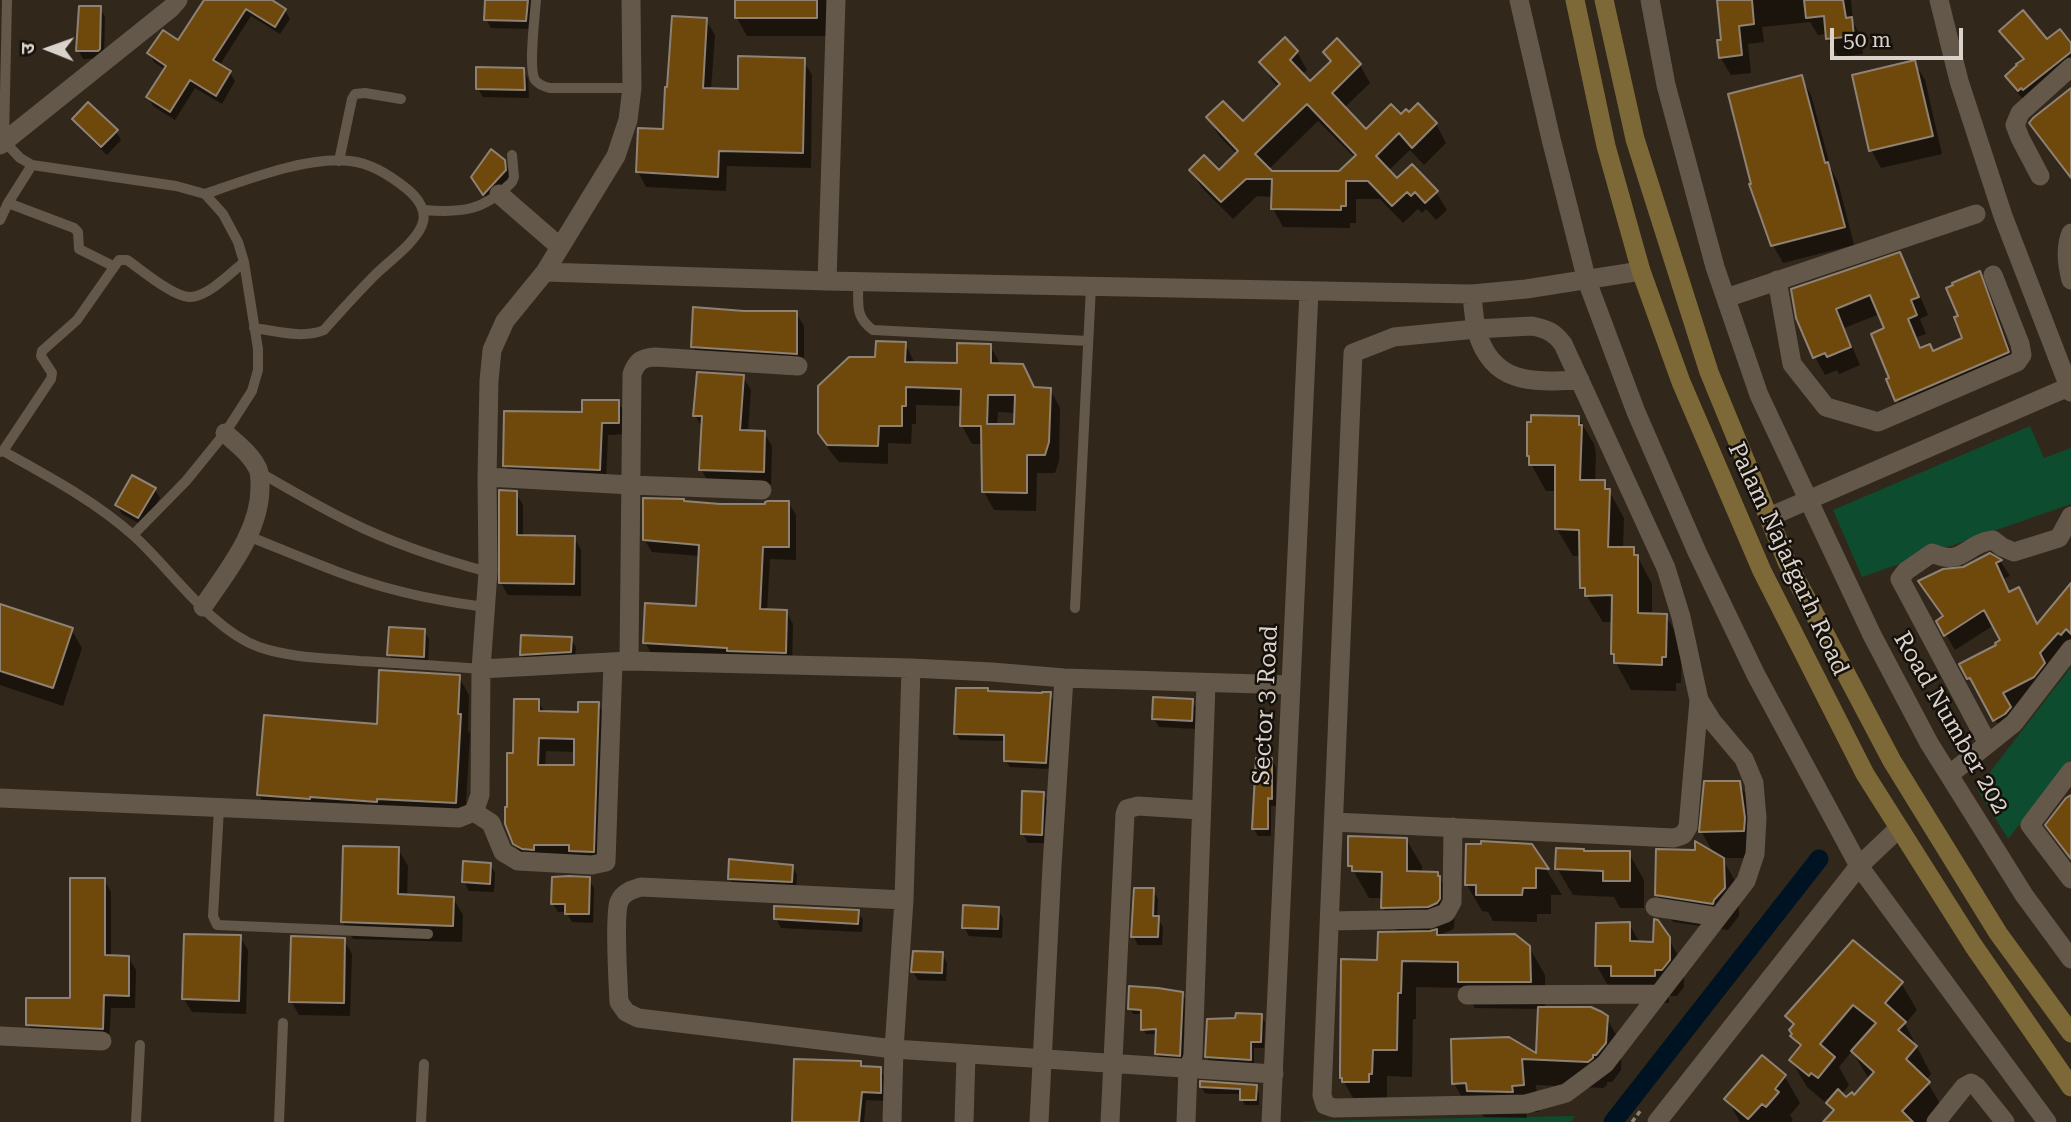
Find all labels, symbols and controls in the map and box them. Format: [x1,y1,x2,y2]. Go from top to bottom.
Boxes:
north arrow [14,14,84,84]
scale bar [1833,14,1966,58]
text: 50 m [1843,28,1891,52]
text: उ [16,43,39,54]
street label: Palam Najafgarh Road [1721,438,1855,680]
street label: Sector 3 Road [1247,624,1285,786]
street label: Road Number 202 [1887,627,2015,819]

